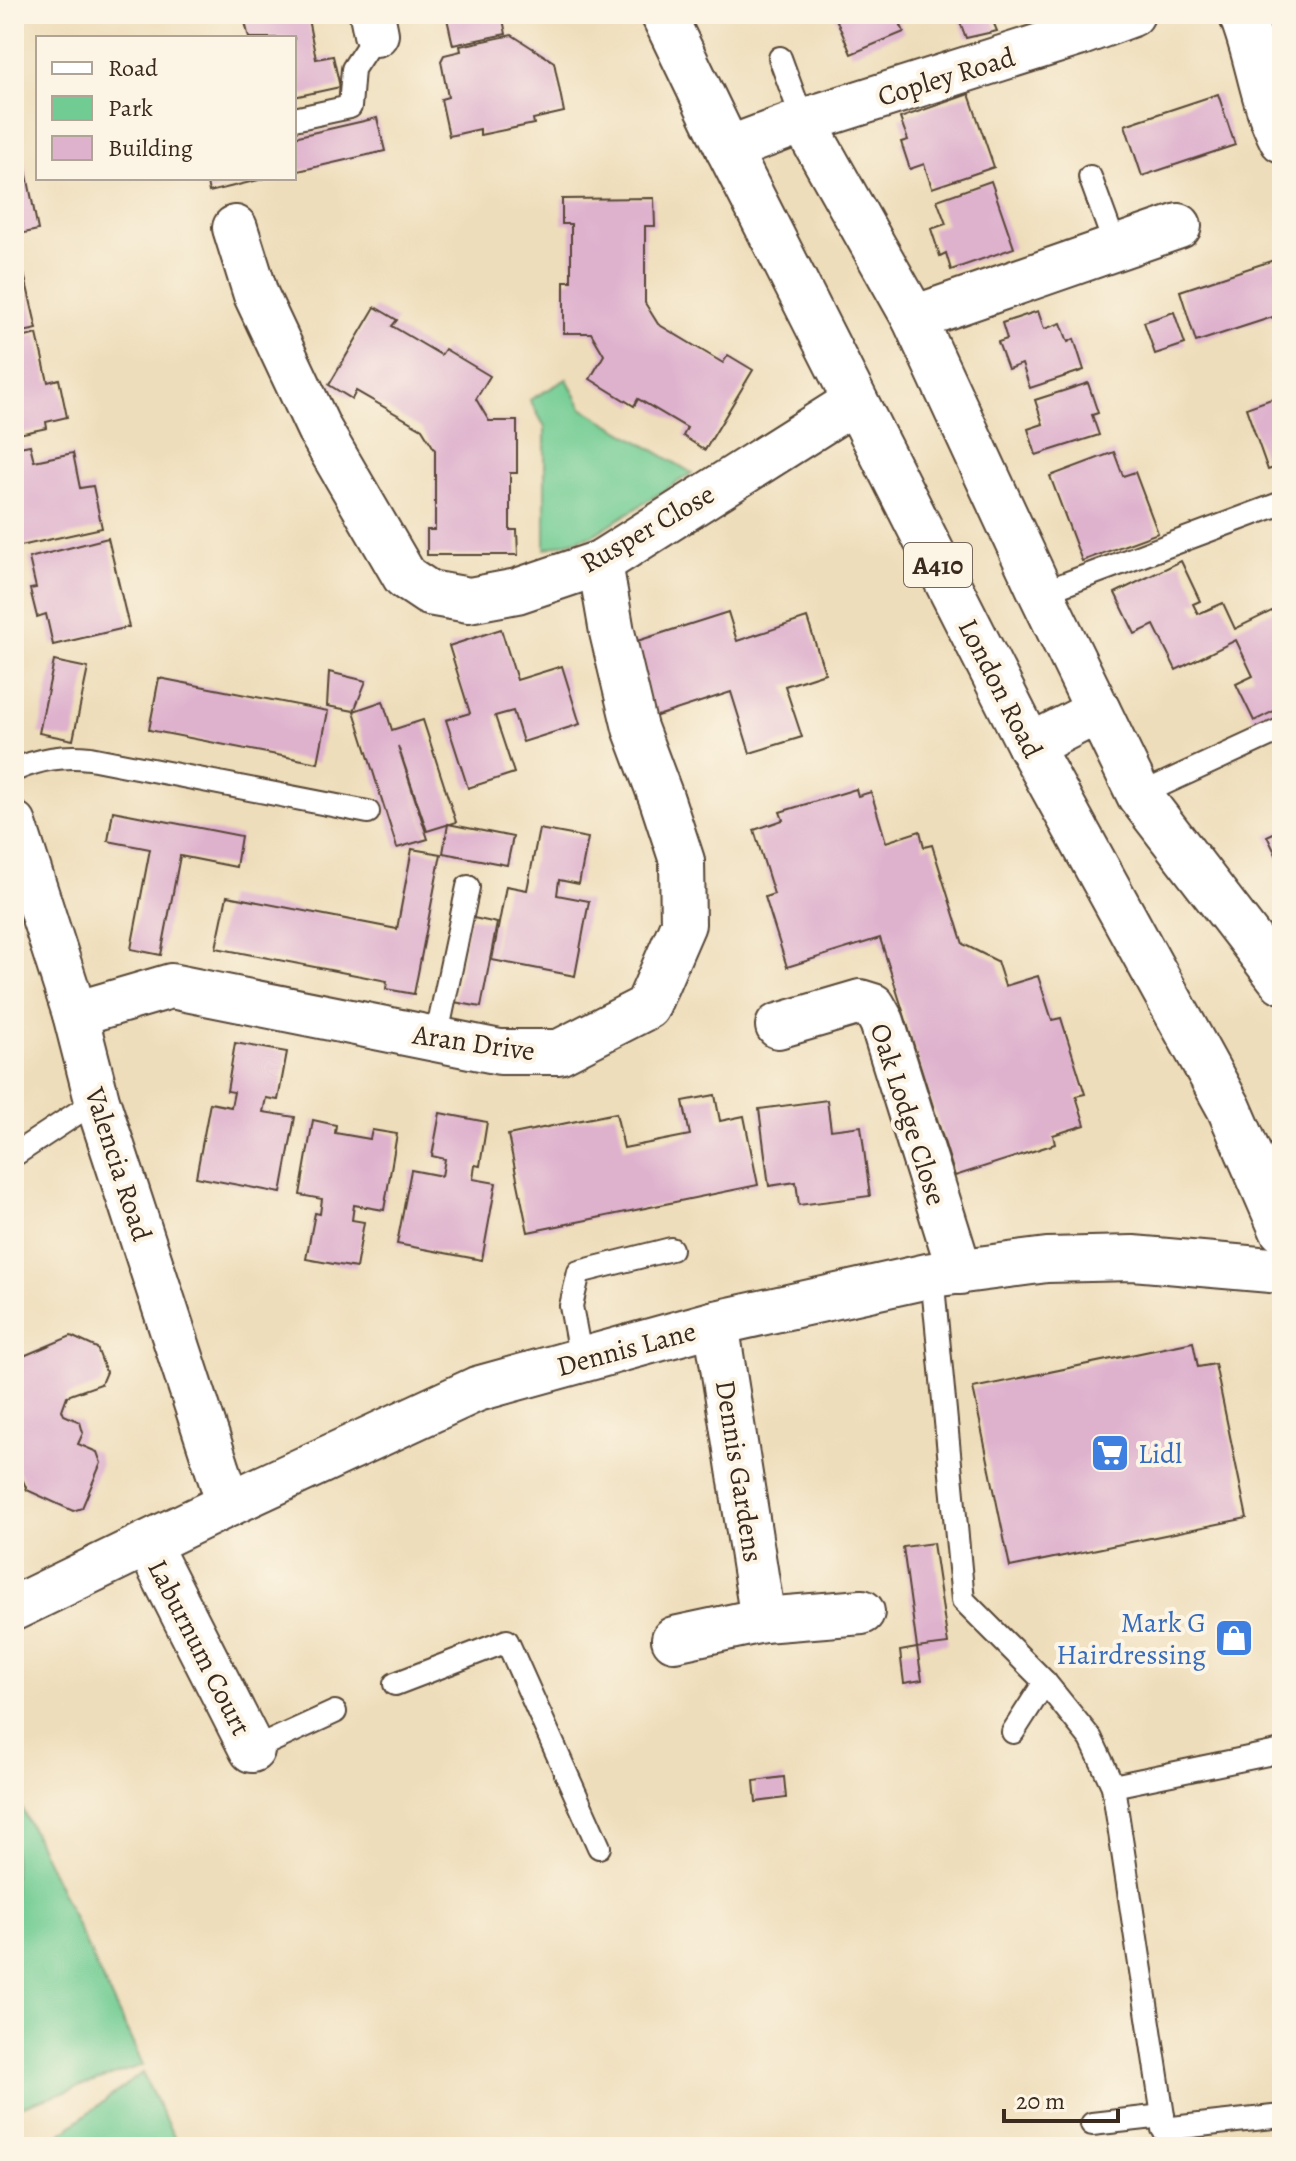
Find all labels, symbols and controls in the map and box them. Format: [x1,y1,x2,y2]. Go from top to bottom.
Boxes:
legend [36,36,296,180]
street label: Copley Road [873,38,1020,116]
text: Road [108,52,158,84]
text: Park [108,92,153,124]
text: Building [108,132,193,164]
street label: Rusper Close [574,475,721,582]
road number: A410 [904,543,972,587]
street label: London Road [949,612,1052,765]
street label: Aran Drive [409,1015,537,1070]
street label: Oak Lodge Close [861,1018,955,1210]
street label: Valencia Road [75,1082,161,1247]
street label: Dennis Lane [552,1312,700,1386]
street label: Dennis Gardens [706,1377,772,1565]
supermarket icon: Lidl [1089,1432,1131,1474]
place label: Lidl [1138,1435,1182,1473]
street label: Laburnum Court [138,1553,260,1742]
place label: Mark G Hairdressing [1056,1604,1206,1674]
shop icon: Mark G Hairdressing [1213,1617,1255,1659]
scale bar [1004,2073,1118,2123]
text: 20 m [1016,2085,1065,2117]

